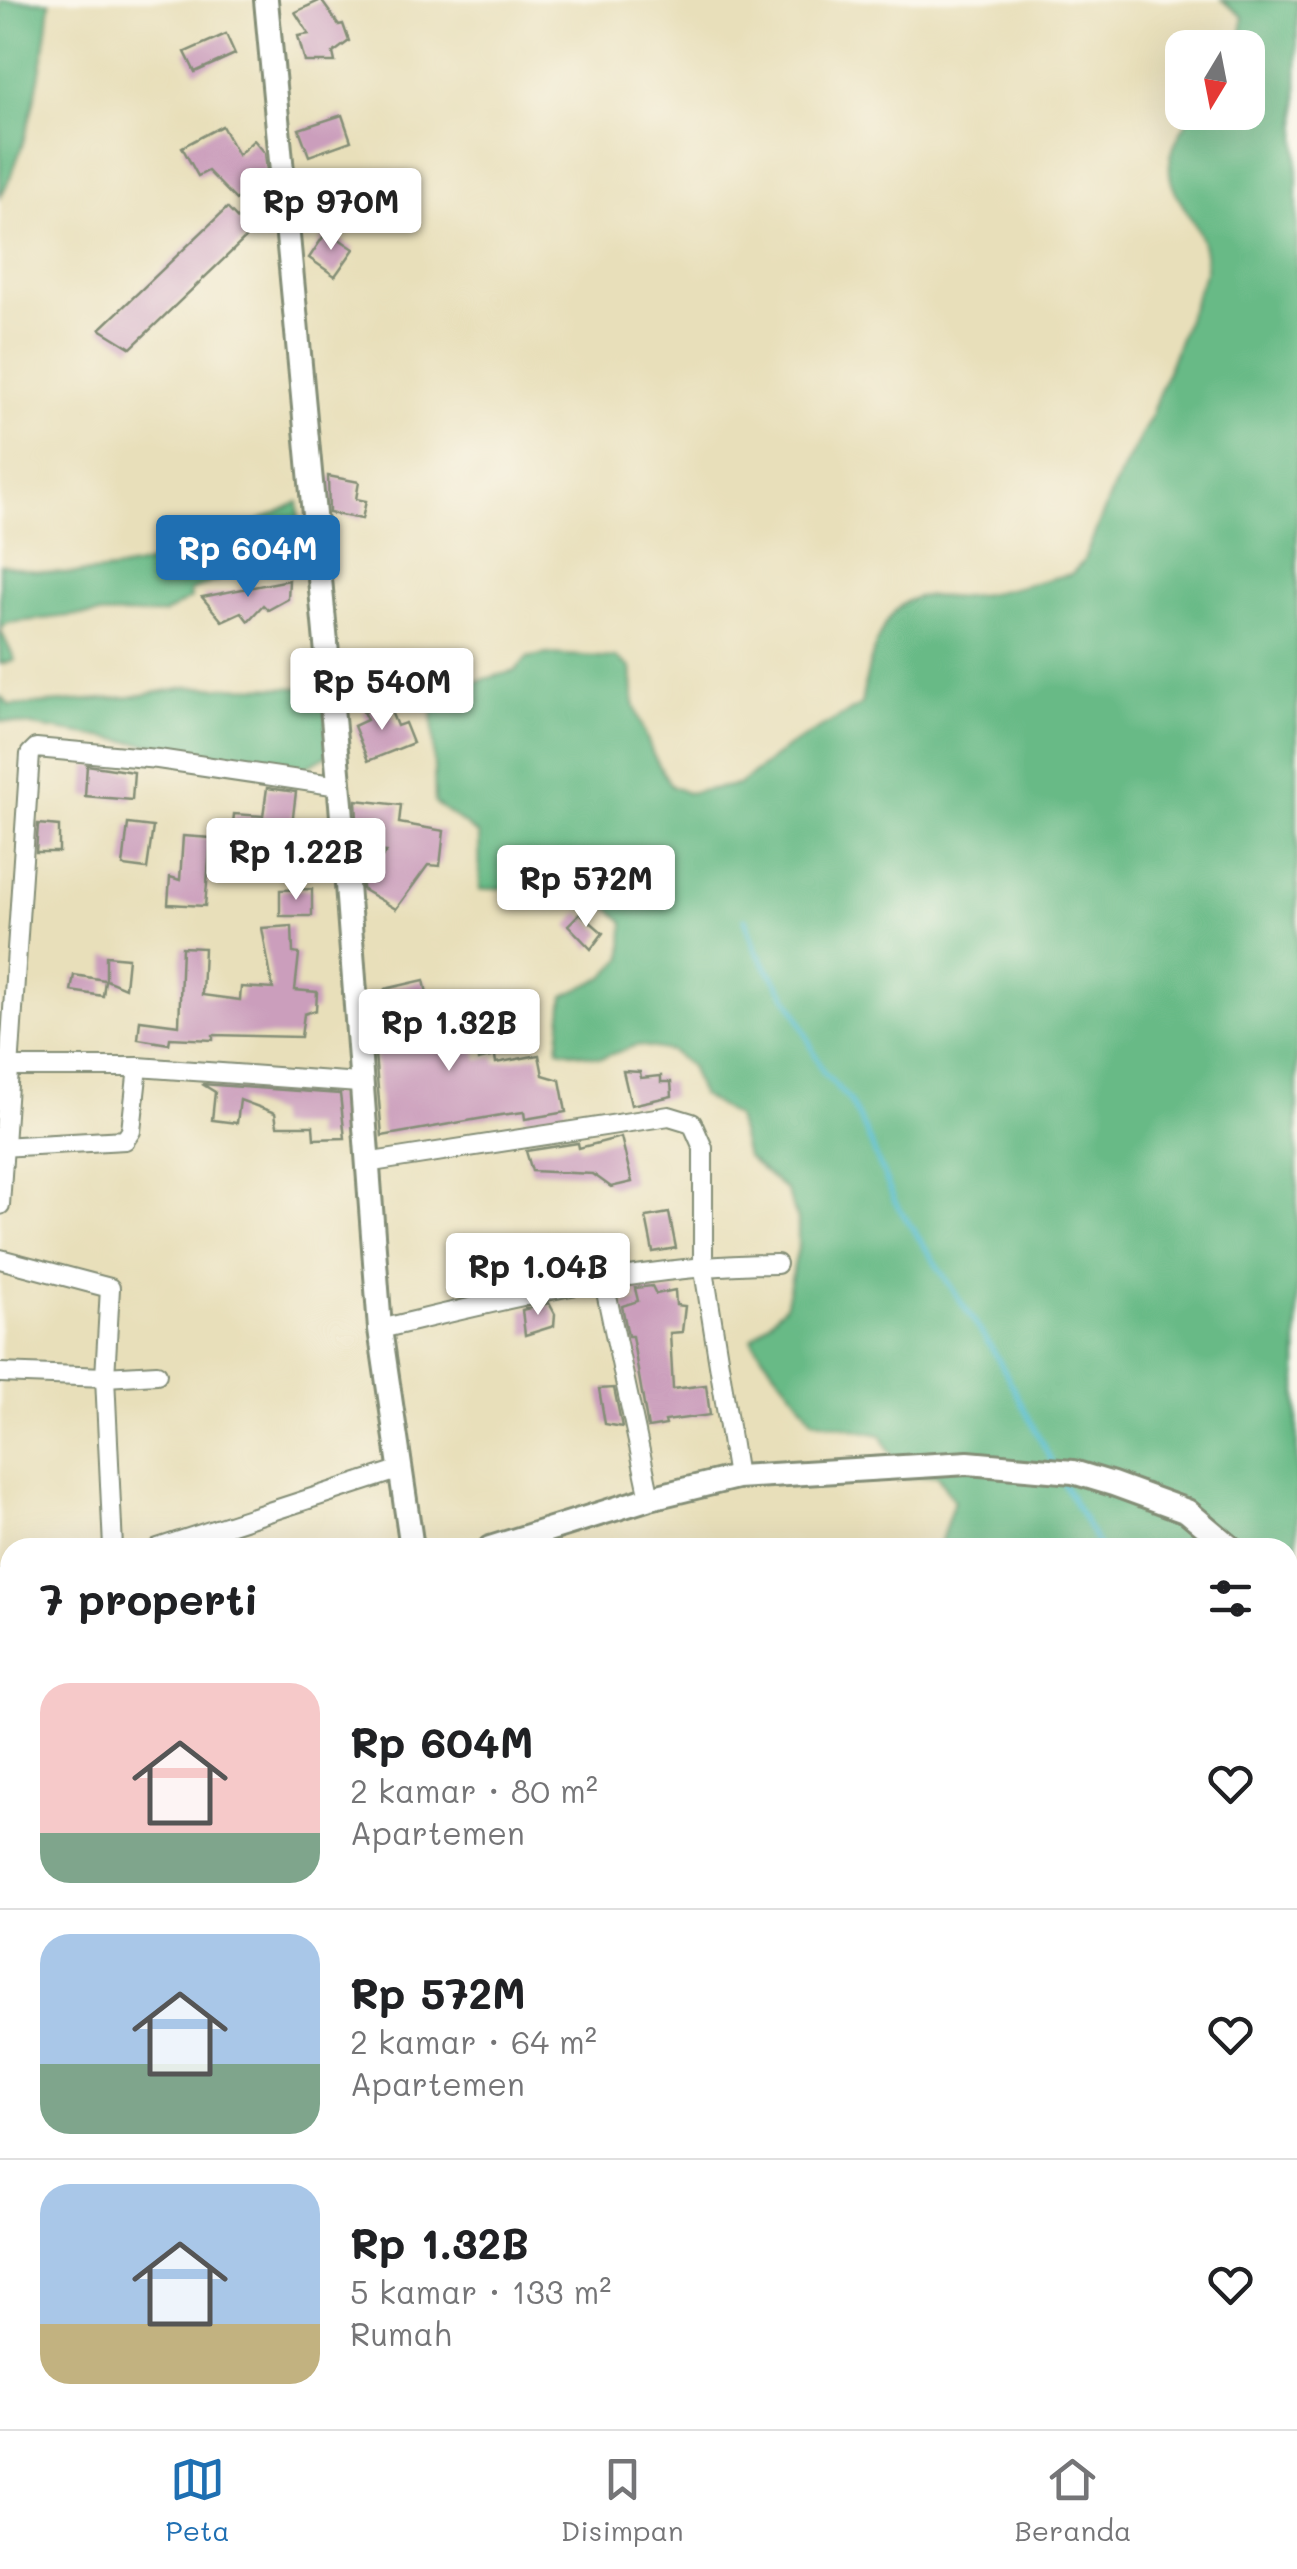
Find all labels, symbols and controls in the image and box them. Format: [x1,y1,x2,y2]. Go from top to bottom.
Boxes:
north arrow [1165,30,1265,130]
map controls [1165,30,1265,130]
pin: Rp 970M [239,168,423,253]
text: Rp 970M [262,179,400,221]
pin: Rp 604M [156,515,340,600]
text: Rp 604M [178,526,318,568]
pin: Rp 540M [290,648,474,733]
text: Rp 540M [312,659,452,701]
pin: Rp 1.22B [193,818,399,903]
text: Rp 1.22B [228,829,364,871]
pin: Rp 572M [494,845,678,930]
text: Rp 572M [519,856,653,898]
pin: Rp 1.32B [346,989,552,1074]
text: Rp 1.32B [381,1000,517,1042]
pin: Rp 1.04B [435,1233,641,1318]
text: Rp 1.04B [468,1244,608,1286]
text: 7 properti [40,1571,259,1626]
icon: filters [1203,1571,1258,1626]
text: Rp 604M [350,1714,534,1769]
icon: home [120,1723,240,1843]
icon: heart [1203,1756,1258,1811]
text: 2 kamar · 80 m² [350,1769,598,1811]
text: Apartemen [350,1811,525,1853]
text: Rp 572M [350,1965,526,2020]
icon: home [120,1974,240,2094]
icon: heart [1203,2007,1258,2062]
text: 2 kamar · 64 m² [350,2020,597,2062]
text: Apartemen [350,2062,525,2104]
text: Rp 1.32B [350,2215,529,2270]
icon: home [120,2224,240,2344]
icon: heart [1203,2257,1258,2312]
text: 5 kamar · 133 m² [350,2270,611,2312]
text: Rumah [350,2312,452,2354]
tab: Peta [166,2452,230,2548]
tab: Disimpan [561,2452,683,2548]
tab: Beranda [1014,2452,1131,2548]

